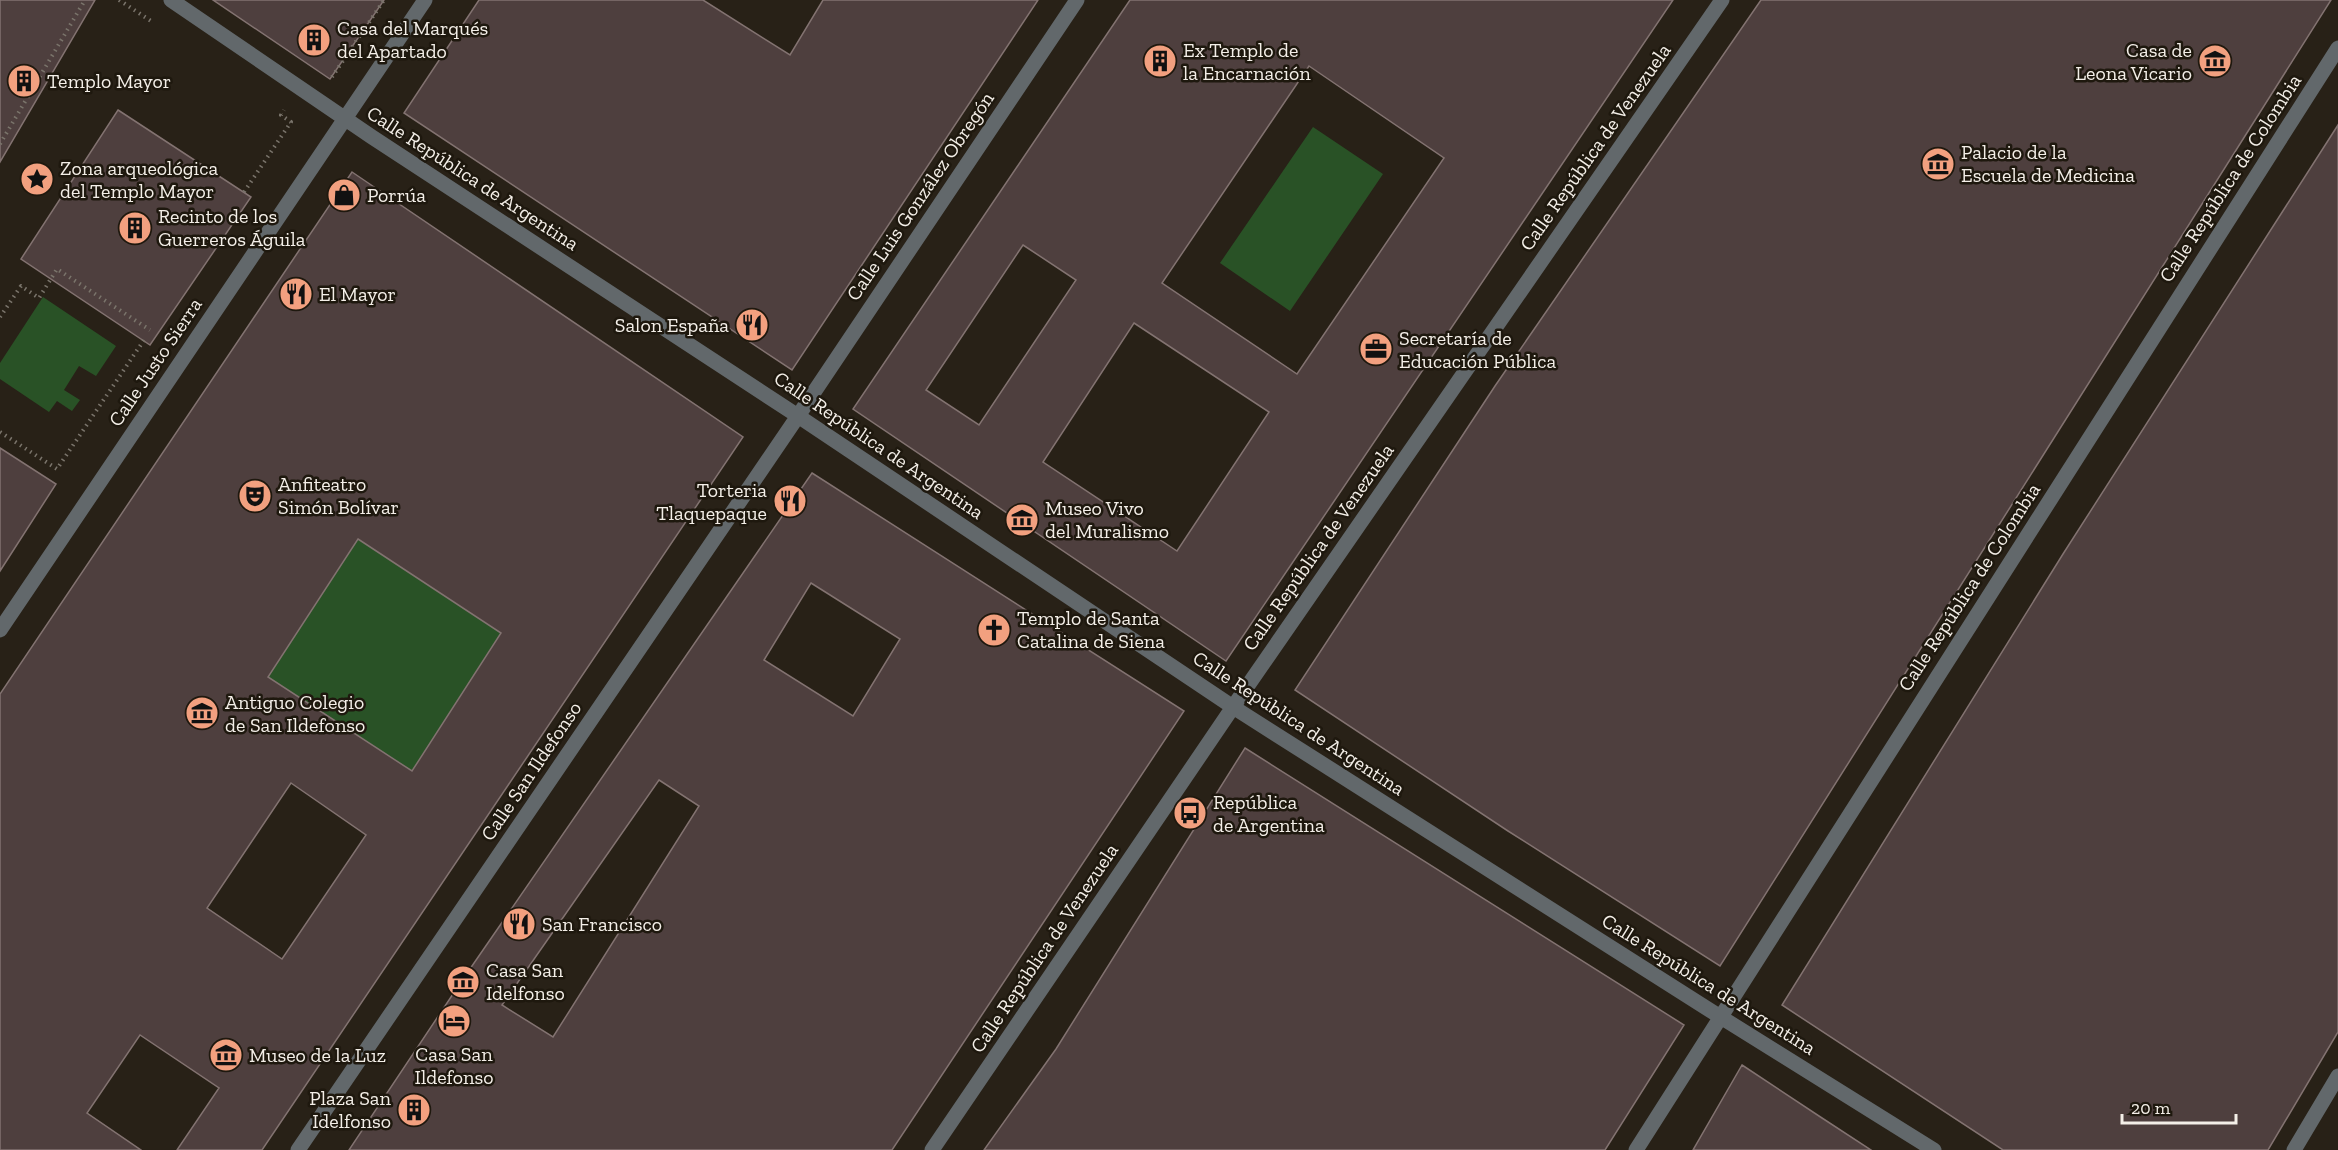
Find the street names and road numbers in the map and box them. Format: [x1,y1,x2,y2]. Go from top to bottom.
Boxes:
street label: Calle República de Venezuela [1514,39,1676,255]
street label: Calle República de Colombia [2154,69,2306,286]
street label: Calle Luis González Obregón [841,87,999,305]
street label: Calle República de Argentina [363,101,584,256]
street label: Calle Justo Sierra [103,293,207,431]
street label: Calle República de Argentina [770,366,989,524]
street label: Calle República de Venezuela [1237,439,1399,655]
street label: Calle República de Colombia [1893,478,2045,695]
street label: Calle República de Argentina [1189,646,1410,801]
street label: Calle San Ildefonso [476,697,586,845]
street label: Calle República de Venezuela [965,839,1123,1057]
street label: Calle República de Argentina [1598,908,1821,1060]

